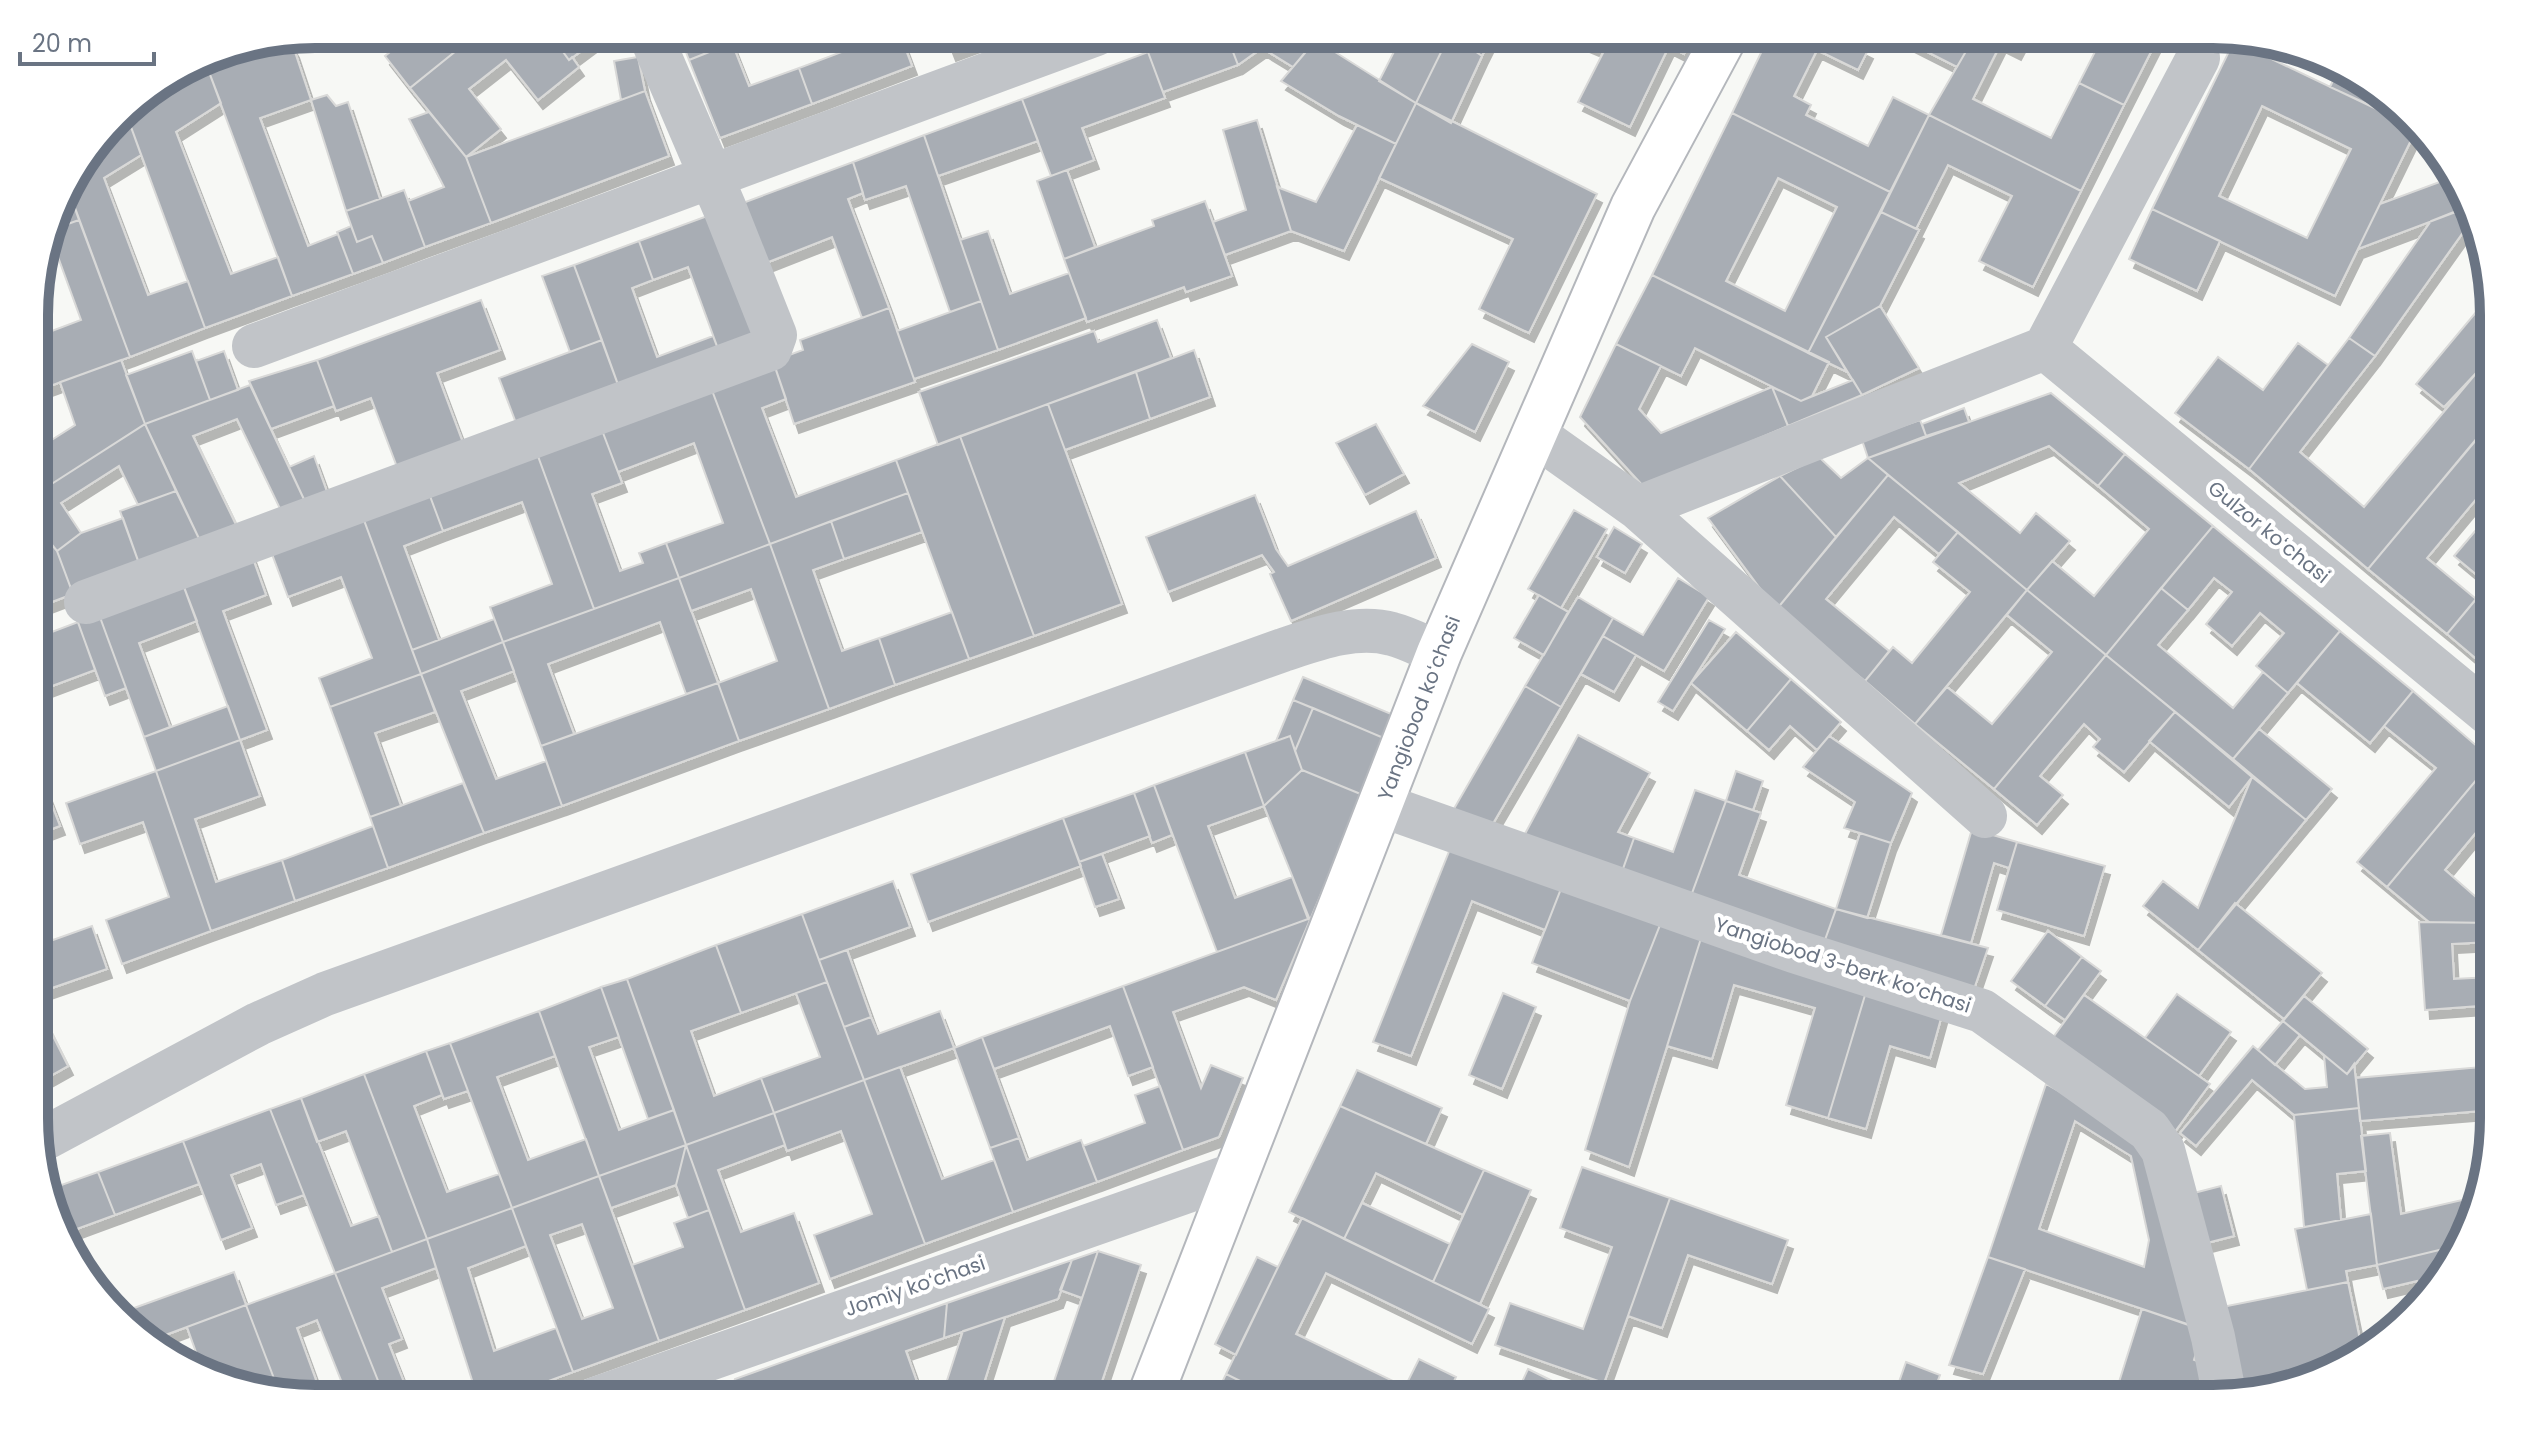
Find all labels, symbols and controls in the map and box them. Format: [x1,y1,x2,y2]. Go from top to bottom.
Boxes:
scale bar [20,16,154,66]
text: 20 m [32,27,92,60]
street label: Gulzor koʻchasi [2202,474,2336,590]
street label: Yangiobod koʻchasi [1371,612,1467,804]
street label: Yangiobod 3-berk koʼchasi [1711,910,1975,1020]
street label: Jomiy koʻchasi [841,1249,989,1323]

